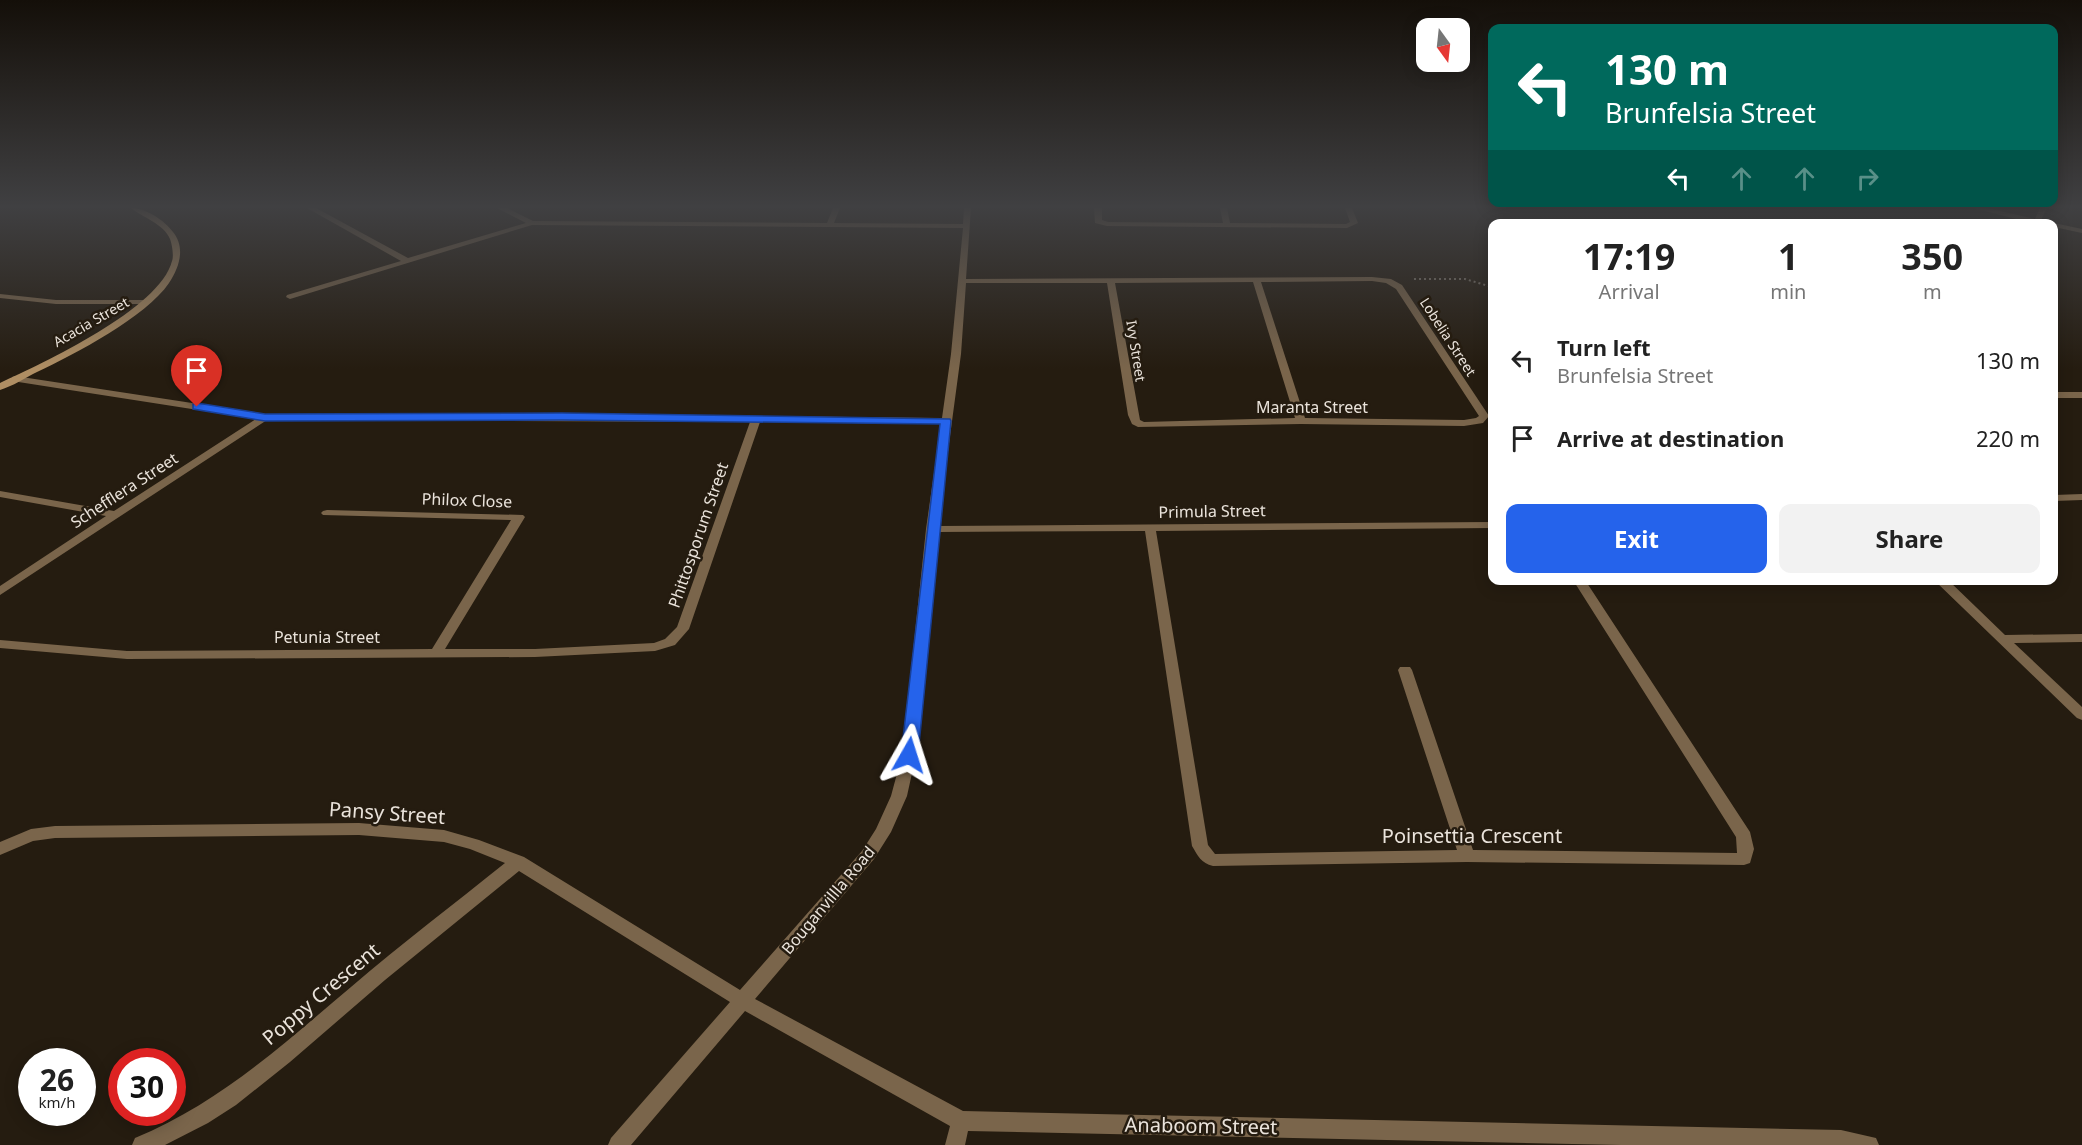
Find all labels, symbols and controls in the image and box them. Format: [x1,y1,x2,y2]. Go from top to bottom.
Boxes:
north arrow [1416,18,1470,72]
map controls [1416,18,1470,72]
text: 130 m [1605,40,1729,97]
icon: left [1506,48,1584,126]
text: Brunfelsia Street [1605,94,1816,131]
icon: left [1662,162,1695,195]
icon: ahead [1725,162,1758,195]
icon: ahead [1788,162,1821,195]
icon: right [1851,162,1884,195]
text: 17:19 [1583,232,1675,281]
text: 1 [1778,232,1799,281]
text: 350 [1901,232,1963,281]
text: Arrival [1599,278,1660,305]
text: min [1770,278,1806,305]
text: m [1923,278,1942,305]
street label: Acacia Street [49,292,132,351]
street label: Lobelia Street [1416,294,1481,380]
street label: Ivy Street [1122,319,1151,383]
text: Turn left [1557,332,1651,362]
icon: left [1506,344,1539,377]
pin [171,345,222,407]
text: 130 m [1976,345,2040,375]
icon: arrive [180,354,213,387]
text: Brunfelsia Street [1557,362,1713,389]
street label: Maranta Street [1256,396,1368,418]
icon: arrive [1506,422,1539,455]
text: Arrive at destination [1557,423,1784,453]
text: 220 m [1976,423,2040,453]
street label: Schefflera Street [66,447,182,533]
street label: Phittosporum Street [663,459,733,611]
street label: Philox Close [421,487,513,513]
street label: Primula Street [1158,499,1266,523]
button: Exit [1506,504,1767,573]
button: Share [1779,504,2040,573]
street label: Petunia Street [274,626,380,648]
position arrow [877,723,941,787]
street label: Pansy Street [328,795,446,830]
street label: Poinsettia Crescent [1382,822,1562,849]
street label: Bouganvillla Road [776,841,880,959]
street label: Poppy Crescent [256,936,385,1051]
speed limit sign: 30 [108,1048,186,1126]
text: 26 [40,1059,74,1100]
text: km/h [39,1092,75,1112]
street label: Anaboom Street [1124,1111,1278,1140]

